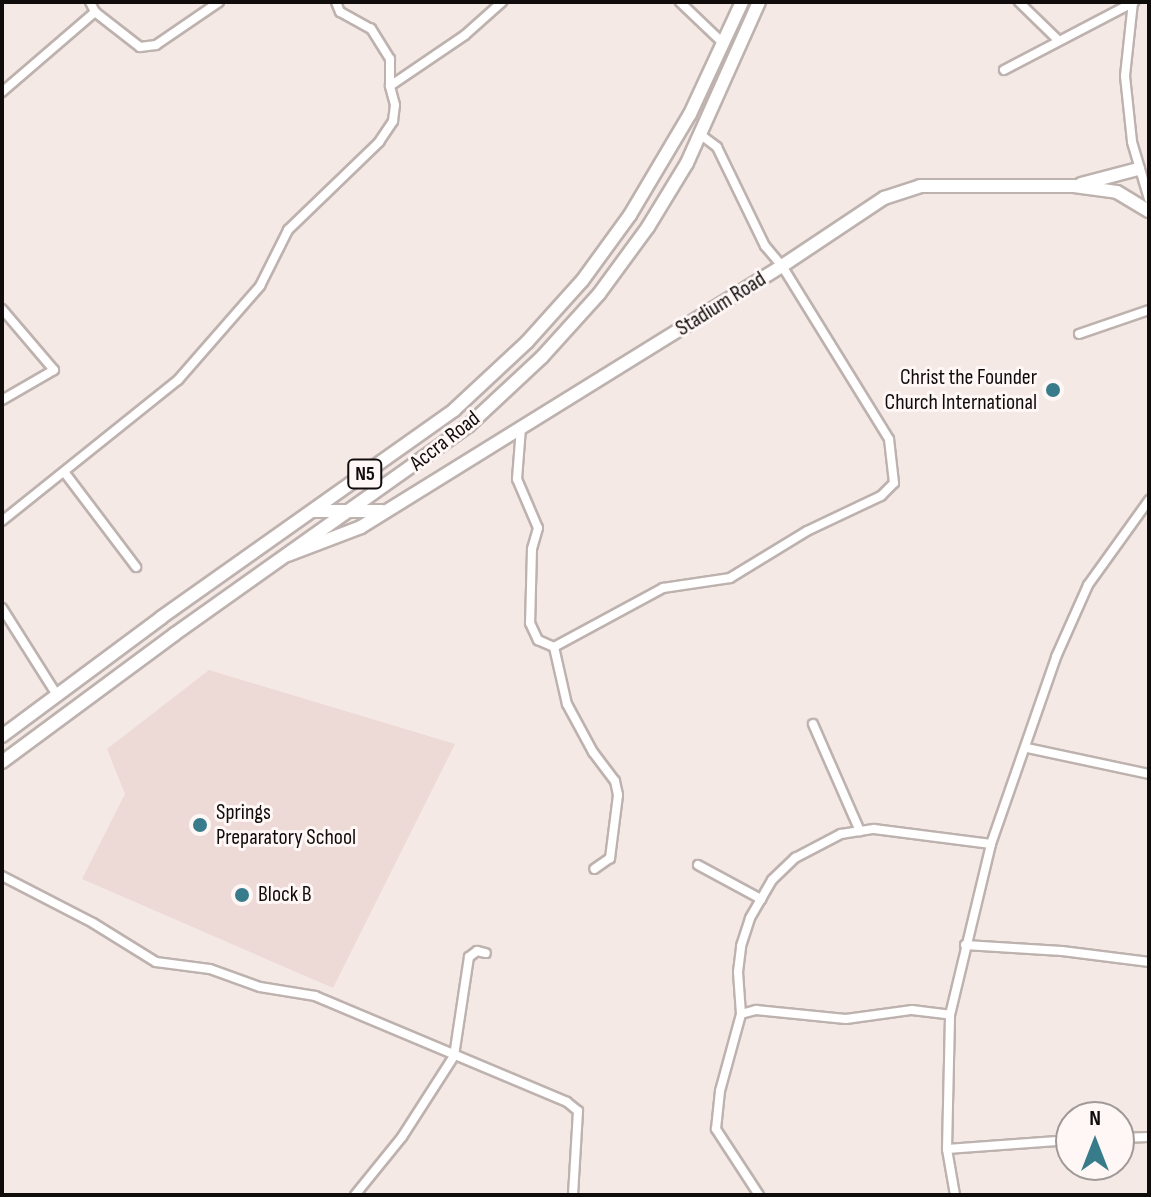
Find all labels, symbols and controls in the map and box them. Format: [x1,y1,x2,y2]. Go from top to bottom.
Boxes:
street label: Stadium Road [671,266,771,342]
place label: Christ the Founder Church International [885,364,1037,416]
marker: Christ the Founder Church International [1044,381,1062,399]
street label: Accra Road [405,405,485,477]
road number: N5 [347,458,383,490]
place label: Springs Preparatory School [216,799,356,850]
marker: Springs Preparatory School [191,816,209,834]
place label: Block B [258,882,312,908]
marker: Block B [233,886,251,904]
north arrow [1055,1101,1135,1181]
text: N [1089,1105,1101,1132]

